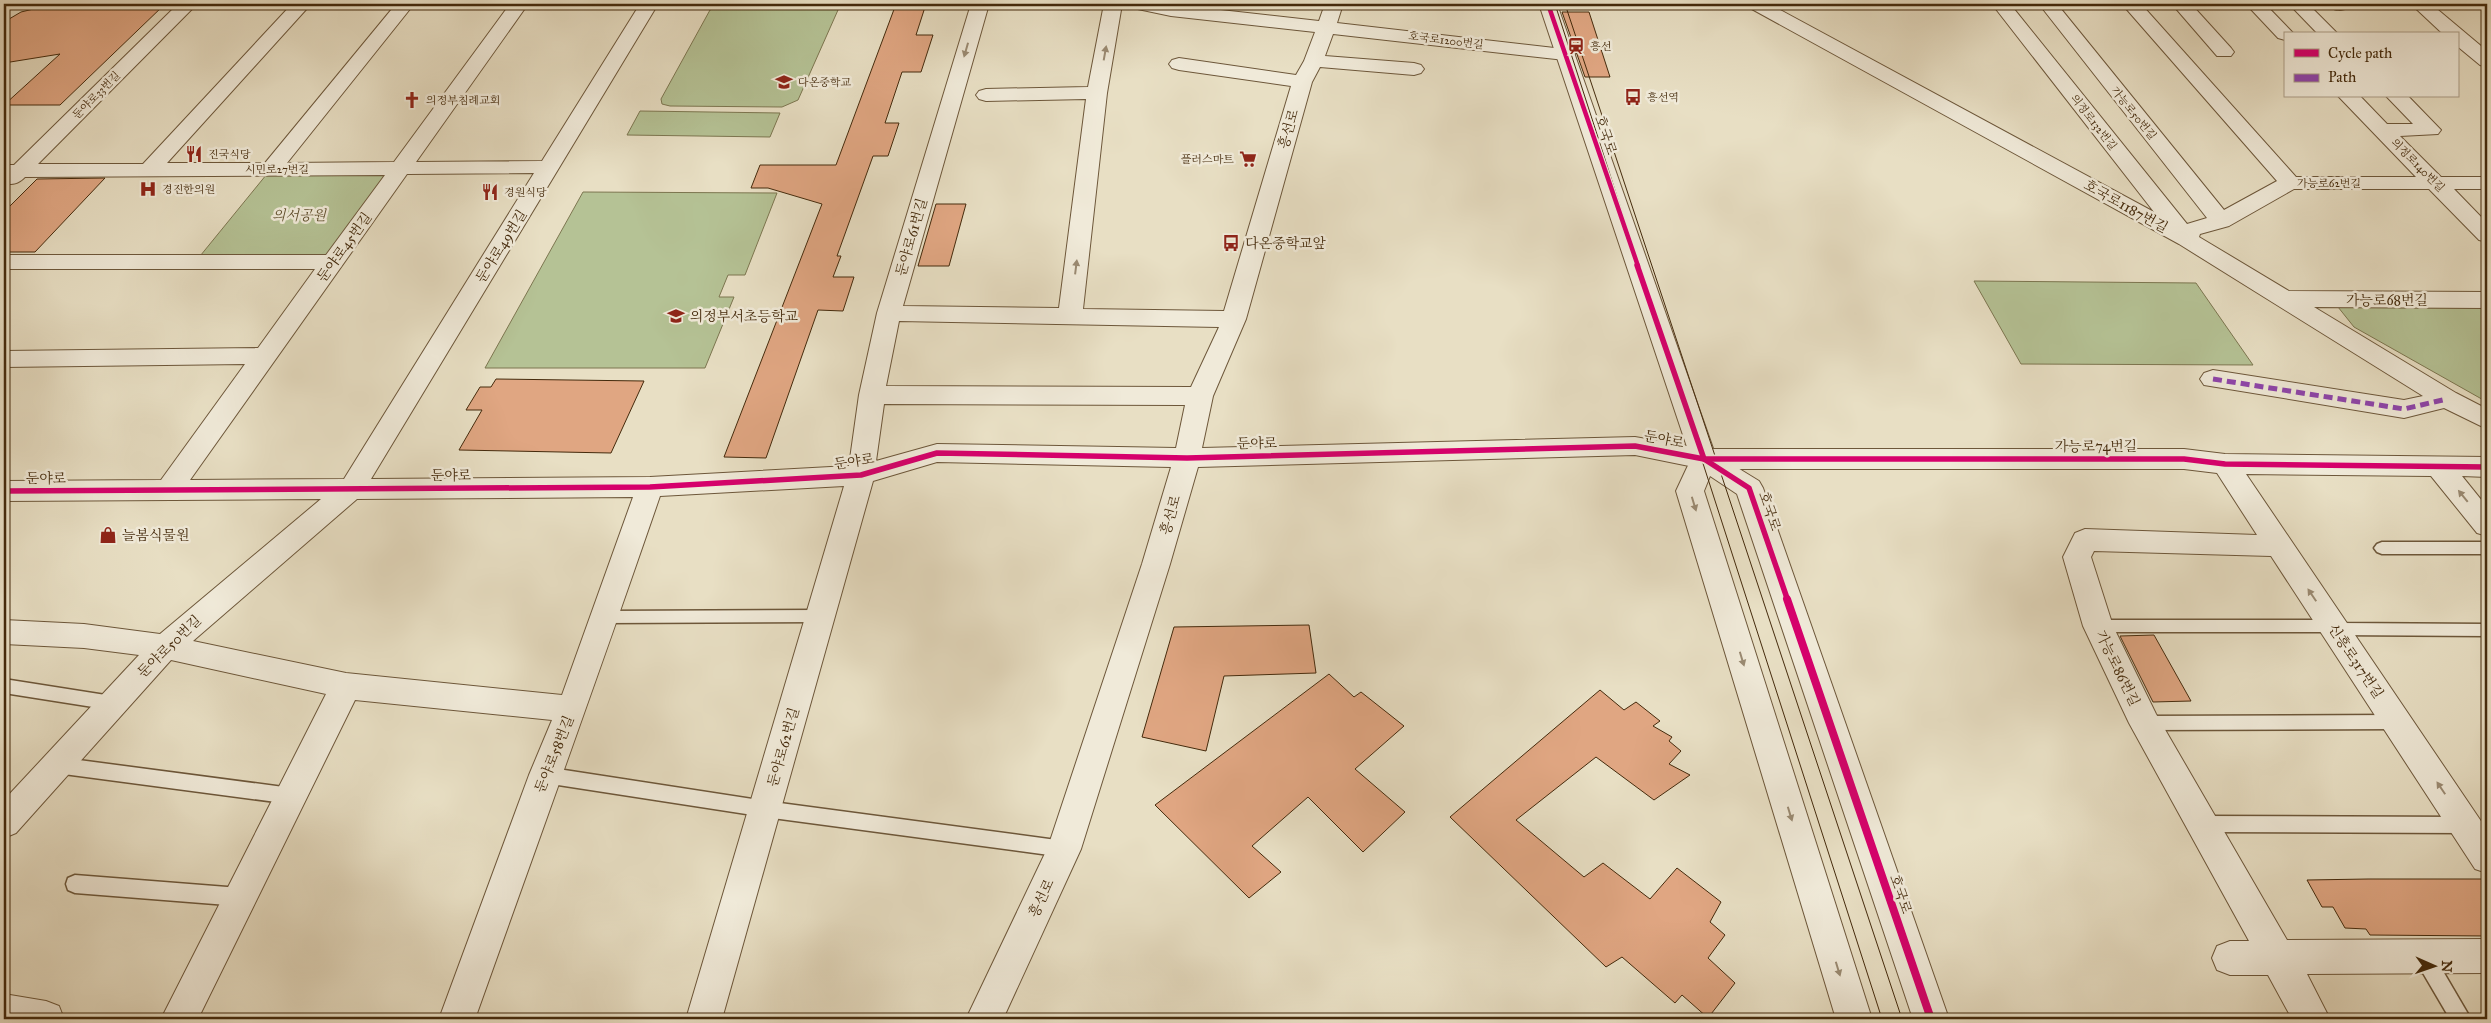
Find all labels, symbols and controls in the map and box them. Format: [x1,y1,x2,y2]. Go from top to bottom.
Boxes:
street label: 호국로1200번길 [1408,29,1484,52]
legend [2284,32,2458,98]
station icon: 흥선 [1566,36,1586,56]
place label: 흥선 [1590,40,1611,53]
one-way arrow [961,43,969,58]
text: Cycle path [2328,44,2393,62]
one-way arrow [1101,45,1109,61]
text: Path [2328,68,2357,86]
street label: 둔야로33번길 [70,69,123,122]
school or university icon: 다온중학교 [774,72,794,92]
place label: 다온중학교 [798,76,852,89]
street label: 가능로50번길 [2108,84,2159,143]
bus stop icon: 흥선역 [1623,87,1643,107]
church icon: 의정부침례교회 [402,90,422,110]
place label: 흥선역 [1647,91,1679,104]
street label: 의정로132번길 [2068,92,2119,153]
place label: 의정부침례교회 [426,94,500,107]
street label: 흥선로 [1275,107,1302,151]
street label: 호국로 [1591,113,1620,158]
street label: 의정로140번길 [2388,136,2447,195]
restaurant icon: 진국식당 [184,144,204,164]
place label: 진국식당 [208,148,251,161]
supermarket icon: 플러스마트 [1238,149,1258,169]
place label: 플러스마트 [1181,153,1234,166]
street label: 시민로27번길 [245,163,309,176]
street label: 호국로1187번길 [2081,176,2171,237]
street label: 가능로62번길 [2297,177,2361,190]
hospital icon: 경진한의원 [138,179,158,199]
restaurant icon: 경원식당 [480,182,500,202]
place label: 경진한의원 [162,183,215,196]
place label: 경원식당 [504,186,547,199]
street label: 둔야로61번길 [892,196,931,278]
park label: 의서공원 [272,207,328,224]
street label: 둔야로49번길 [472,207,531,286]
street label: 둔야로45번길 [313,209,375,285]
bus stop icon: 다온중학교앞 [1221,233,1241,253]
place label: 다온중학교앞 [1245,235,1327,252]
one-way arrow [1072,258,1080,274]
street label: 가능로68번길 [2346,292,2428,309]
school or university icon: 의정부서초등학교 [666,306,686,326]
place label: 의정부서초등학교 [690,308,799,325]
street label: 둔야로 [1642,427,1686,452]
street label: 둔야로 [1237,435,1278,452]
street label: 가능로74번길 [2055,438,2137,455]
street label: 둔야로 [833,450,876,473]
street label: 둔야로 [431,467,472,484]
street label: 둔야로 [26,470,67,487]
street label: 호국로 [1755,489,1784,534]
one-way arrow [2458,490,2469,503]
street label: 흥선로 [1157,493,1184,537]
one-way arrow [1690,496,1698,511]
shop icon: 늘봄식물원 [98,525,118,545]
place label: 늘봄식물원 [122,527,190,544]
one-way arrow [2307,588,2317,601]
street label: 둔야로50번길 [134,612,205,681]
street label: 신흥로317번길 [2324,621,2387,702]
street label: 가능로86번길 [2092,628,2143,709]
one-way arrow [1738,652,1746,667]
street label: 둔야로62번길 [764,706,803,789]
street label: 둔야로58번길 [531,713,578,795]
one-way arrow [2436,781,2446,795]
one-way arrow [1787,807,1795,822]
street label: 호국로 [1886,872,1915,917]
street label: 흥선로 [1025,876,1058,920]
north arrow [2408,940,2458,990]
text: N [2438,960,2455,973]
one-way arrow [1835,962,1843,977]

